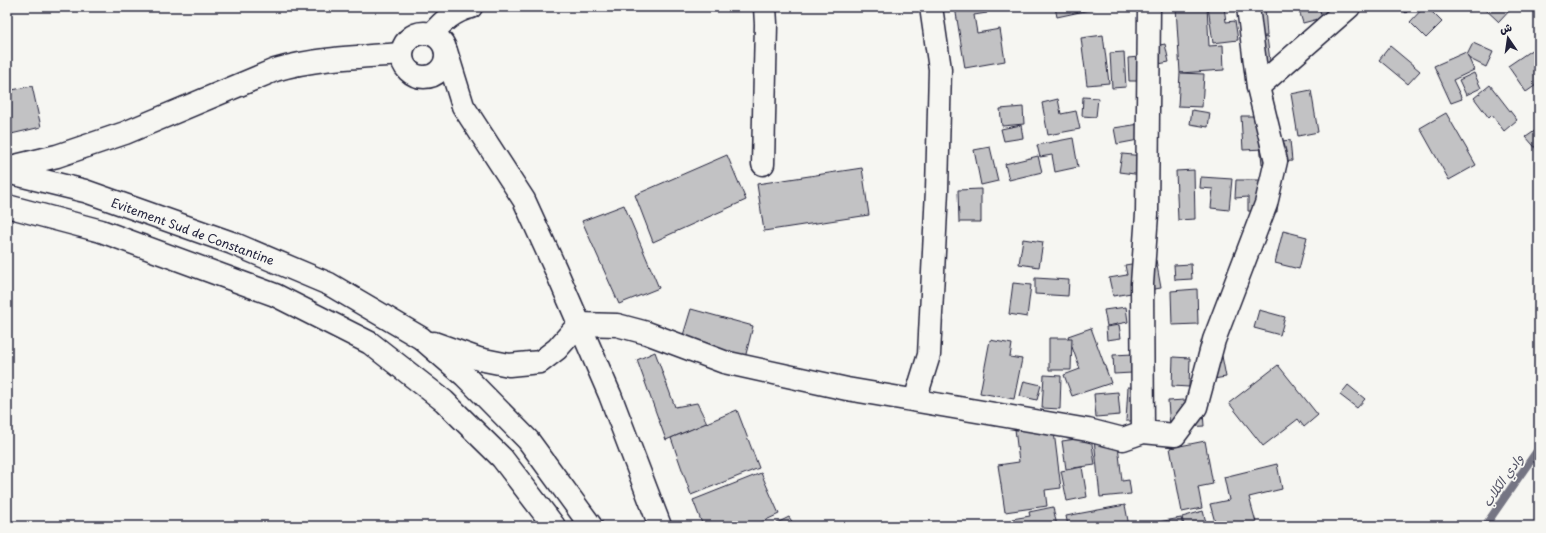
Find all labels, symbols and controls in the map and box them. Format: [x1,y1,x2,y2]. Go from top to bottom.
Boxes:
north arrow [1488,18,1528,58]
text: ش [1498,18,1513,37]
street label: Evitement Sud de Constantine [109,193,277,269]
water label: وادي الكلاب [1477,450,1528,511]

